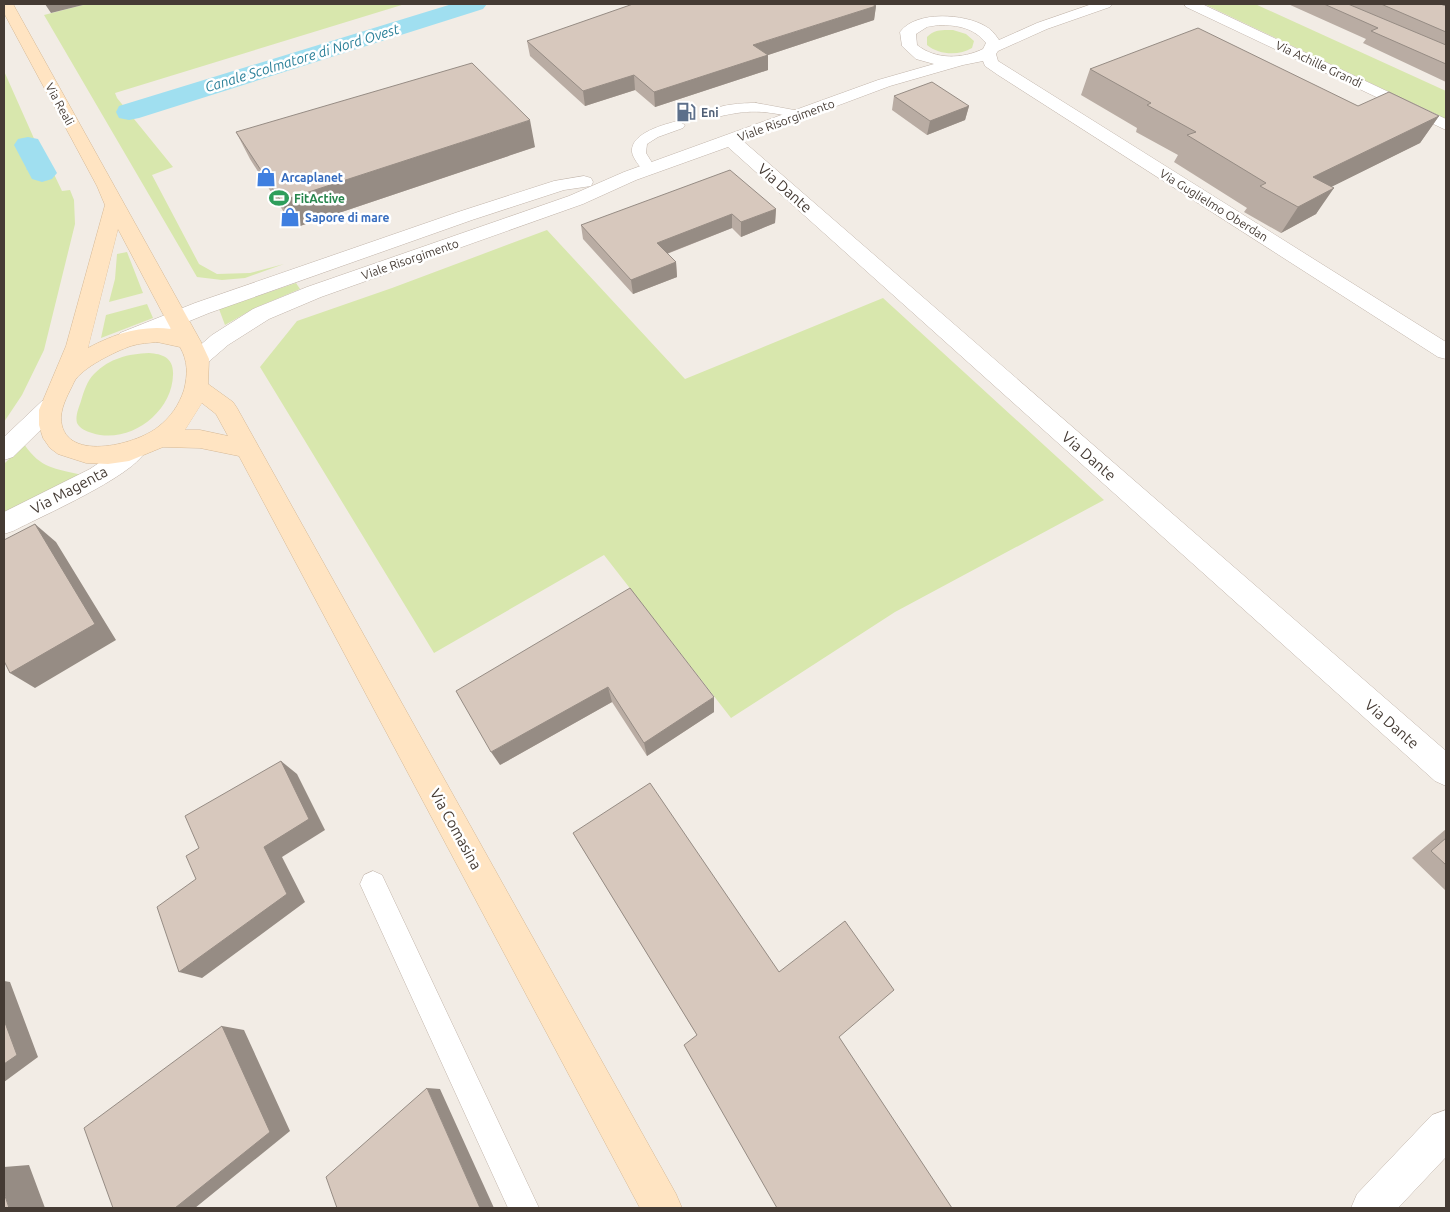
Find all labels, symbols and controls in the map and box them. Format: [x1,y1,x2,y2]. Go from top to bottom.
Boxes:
water label: Canale Scolmatore di Nord Ovest [203,21,401,95]
street label: Via Achille Grandi [1274,38,1364,90]
street label: Via Reali [43,81,77,127]
street label: Viale Risorgimento [736,96,836,144]
fuel station icon: Eni [675,101,697,123]
place label: Eni [701,106,719,119]
street label: Via Dante [755,160,815,216]
shop icon: Arcaplanet [255,166,277,188]
street label: Via Guglielmo Oberdan [1158,166,1270,244]
place label: Arcaplanet [281,171,343,184]
sports icon: FitActive [268,187,290,209]
place label: FitActive [294,192,345,205]
shop icon: Sapore di mare [279,206,301,228]
place label: Sapore di mare [305,211,390,224]
street label: Viale Risorgimento [360,236,460,282]
street label: Via Dante [1059,428,1119,484]
street label: Via Magenta [28,463,110,517]
street label: Via Dante [1362,696,1422,752]
street label: Via Comasina [427,786,485,872]

